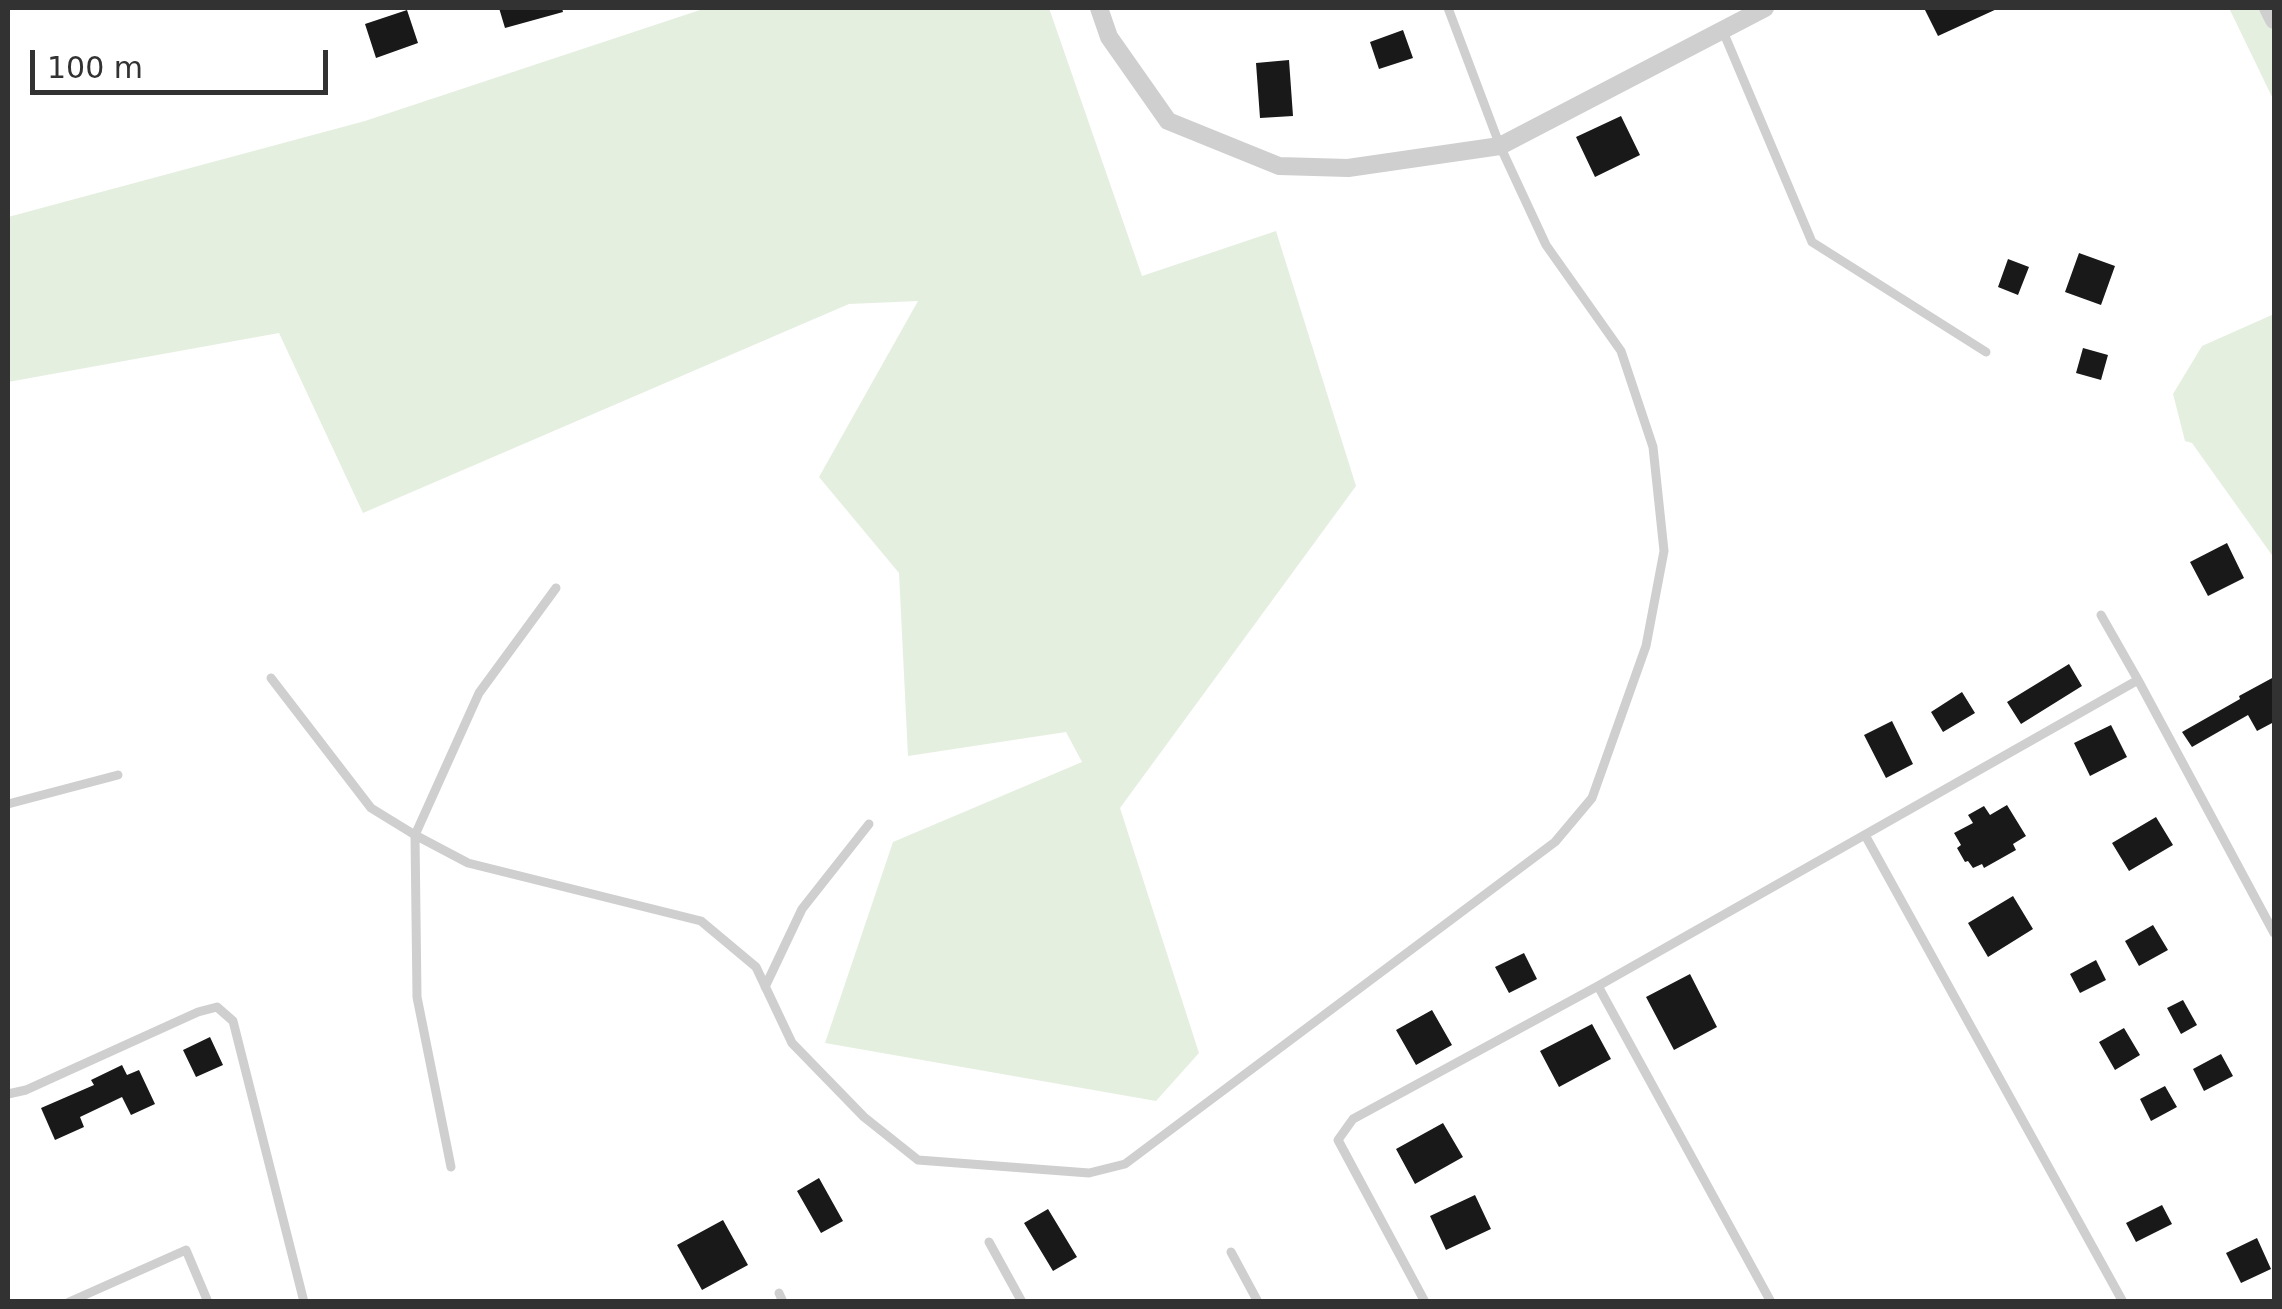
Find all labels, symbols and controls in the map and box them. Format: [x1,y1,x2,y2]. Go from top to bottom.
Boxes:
scale bar [35,30,332,92]
text: 100 m [47,50,143,85]

